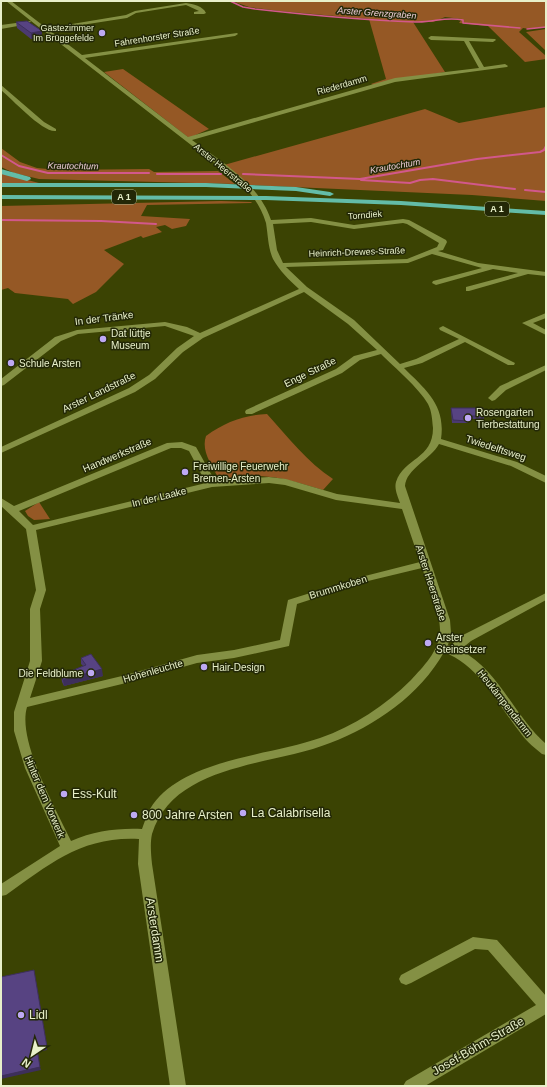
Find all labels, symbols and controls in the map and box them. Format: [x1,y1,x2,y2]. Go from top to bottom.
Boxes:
water label: Arster Grenzgraben [336,5,417,21]
place label: Gästezimmer Im Brüggefelde [33,23,94,43]
street label: Fahrenhorster Straße [114,25,200,49]
marker: Gästezimmer Im Brüggefelde [97,28,107,38]
street label: Riederdamm [316,73,368,97]
street label: Arster Heerstraße [192,142,254,194]
water label: Krautochtum [369,157,421,175]
water label: Krautochtum [47,161,99,171]
road number: A 1 [112,190,136,204]
road number: A 1 [485,202,509,216]
street label: Torndiek [348,208,383,221]
street label: Heinrich-Drewes-Straße [309,245,405,259]
street label: In der Tränke [74,309,134,327]
place label: Dat lüttje Museum [111,328,151,351]
marker: Dat lüttje Museum [98,334,108,344]
street label: Enge Straße [282,355,338,389]
marker: Schule Arsten [6,358,16,368]
place label: Schule Arsten [19,358,81,369]
street label: Arster Landstraße [61,369,138,414]
place label: Rosengarten Tierbestattung [476,407,540,430]
marker: Rosengarten Tierbestattung [463,413,473,423]
street label: Twiedelftsweg [464,433,528,463]
street label: Handwerkstraße [81,435,153,474]
place label: Freiwillige Feuerwehr Bremen-Arsten [193,461,289,484]
marker: Freiwillige Feuerwehr Bremen-Arsten [180,467,190,477]
street label: In der Laake [131,485,188,509]
street label: Arster Heerstraße [413,544,449,623]
street label: Brummkoben [308,573,368,601]
place label: Arster Steinsetzer [436,632,487,655]
marker: Arster Steinsetzer [423,638,433,648]
street label: Hohenleuchte [122,657,185,685]
marker: Hair-Design [199,662,209,672]
place label: Hair-Design [212,662,265,673]
street label: Heukämpendamm [476,667,534,739]
place label: Die Feldblume [19,668,83,679]
marker: Die Feldblume [86,668,96,678]
street label: Hinter dem Vorwerk [23,754,68,840]
place label: Ess-Kult [72,787,117,801]
marker: Ess-Kult [59,789,69,799]
place label: La Calabrisella [251,806,331,820]
place label: 800 Jahre Arsten [142,808,233,822]
marker: La Calabrisella [238,808,248,818]
marker: 800 Jahre Arsten [129,810,139,820]
street label: Arsterdamm [143,897,167,963]
place label: Lidl [29,1008,48,1022]
marker: Lidl [16,1010,26,1020]
street label: Josef-Böhm-Straße [429,1014,527,1078]
north arrow [12,1035,52,1075]
text: N [20,1056,33,1070]

